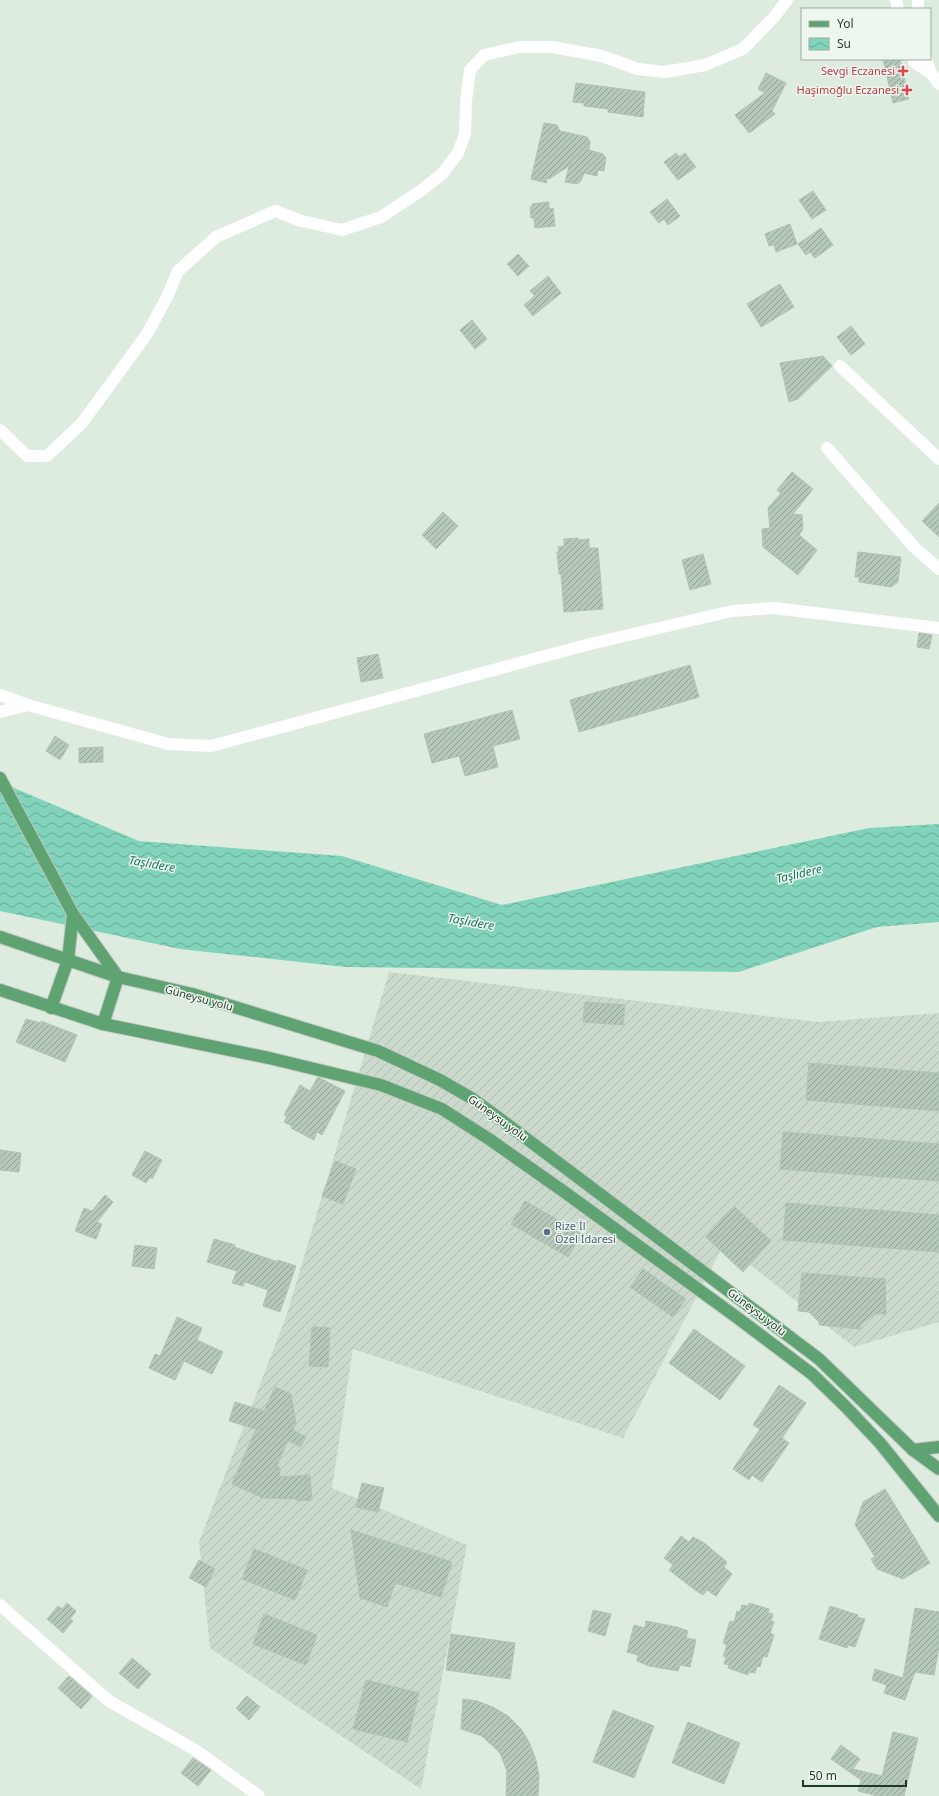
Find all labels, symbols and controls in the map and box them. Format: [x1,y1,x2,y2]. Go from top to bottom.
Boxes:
legend [801,8,931,60]
text: Yol [837,15,854,32]
text: Su [837,35,851,52]
place label: Sevgi Eczanesi [821,63,895,78]
marker: Sevgi Eczanesi [898,66,908,76]
place label: Haşimoğlu Eczanesi [797,82,899,97]
marker: Haşimoğlu Eczanesi [902,85,912,95]
water label: Taşlıdere [128,851,177,876]
water label: Taşlıdere [774,860,824,887]
water label: Taşlıdere [447,909,496,934]
street label: Güneysu yolu [163,981,235,1014]
street label: Güneysu yolu [466,1091,531,1144]
place label: Rize İl Özel İdaresi [555,1218,616,1246]
marker: Rize İl Özel İdaresi [542,1227,552,1237]
street label: Güneysu yolu [725,1285,790,1339]
scale bar [803,1762,906,1788]
text: 50 m [809,1767,837,1784]

